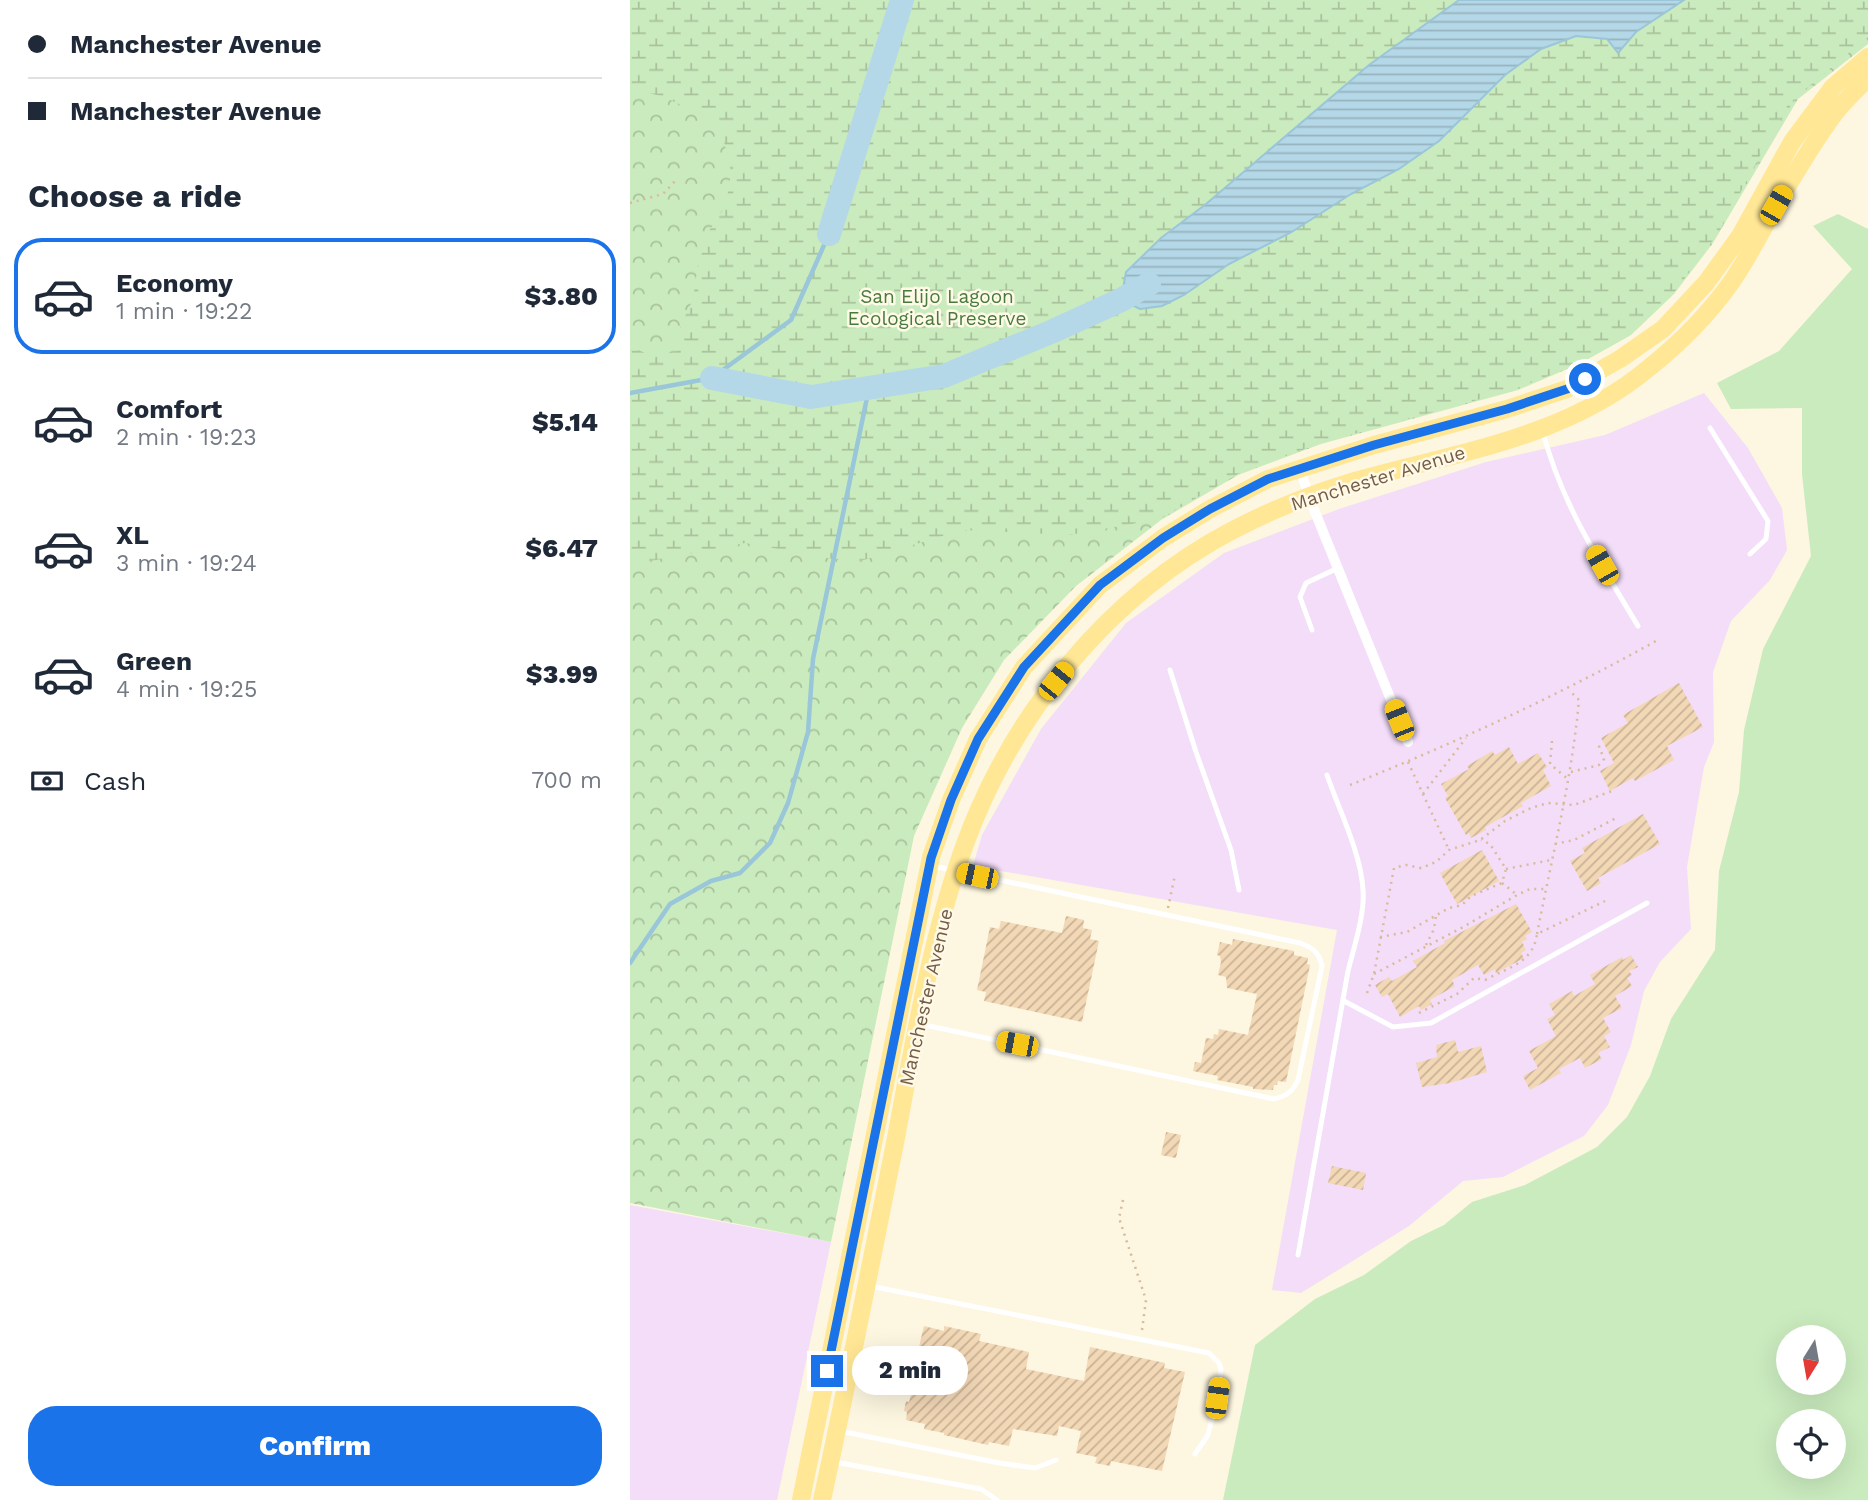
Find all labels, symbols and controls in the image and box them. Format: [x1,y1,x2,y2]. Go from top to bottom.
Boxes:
text: Manchester Avenue [70,29,322,59]
text: Manchester Avenue [70,96,322,126]
text: Choose a ride [28,177,242,215]
car [1757,182,1796,228]
icon: car [32,265,95,328]
text: Economy [116,268,233,298]
text: $3.80 [525,281,598,311]
park label: San Elijo Lagoon Ecological Preserve [848,285,1026,330]
text: 1 min · 19:22 [116,298,252,325]
route start [1569,363,1601,395]
icon: car [32,391,95,454]
text: Comfort [116,394,222,424]
text: $5.14 [532,407,598,437]
text: 2 min · 19:23 [116,424,257,451]
street label: Manchester Avenue [1288,441,1468,515]
icon: car [32,517,95,580]
text: XL [116,520,149,550]
text: $6.47 [525,533,598,563]
car [1583,542,1622,588]
text: 3 min · 19:24 [116,550,257,577]
icon: car [32,643,95,706]
text: Green [116,646,192,676]
car [1035,658,1078,704]
text: $3.99 [526,659,598,689]
text: 4 min · 19:25 [116,676,257,703]
car [1382,697,1417,743]
icon: cash [28,762,66,800]
text: Cash [84,766,146,796]
text: 700 m [531,767,602,794]
car [955,861,1000,891]
street label: Manchester Avenue [894,906,958,1088]
car [995,1030,1040,1058]
north arrow [1776,1325,1846,1395]
map controls [1776,1325,1846,1479]
callout: 2 min [852,1346,967,1396]
route end [811,1355,843,1387]
text: 2 min [879,1357,941,1384]
car [1204,1376,1231,1420]
button: Confirm [28,1406,602,1486]
button: locate [1776,1409,1846,1479]

